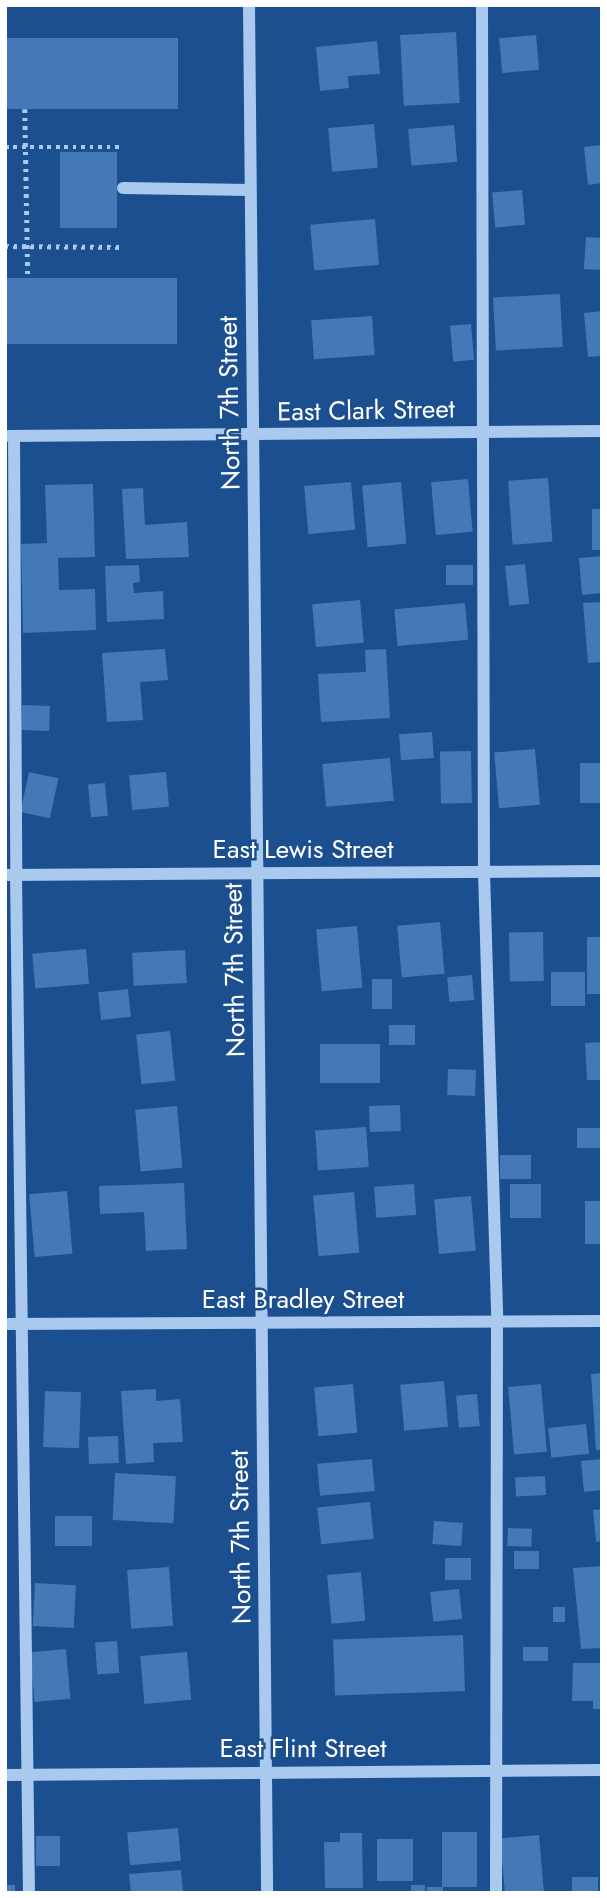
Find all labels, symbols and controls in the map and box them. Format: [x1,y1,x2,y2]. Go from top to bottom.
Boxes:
street label: North 7th Street [213,316,247,490]
street label: East Clark Street [277,394,455,428]
street label: East Lewis Street [213,834,393,866]
street label: North 7th Street [218,883,252,1057]
street label: East Bradley Street [202,1284,404,1316]
street label: North 7th Street [224,1450,258,1624]
street label: East Flint Street [220,1733,386,1765]

